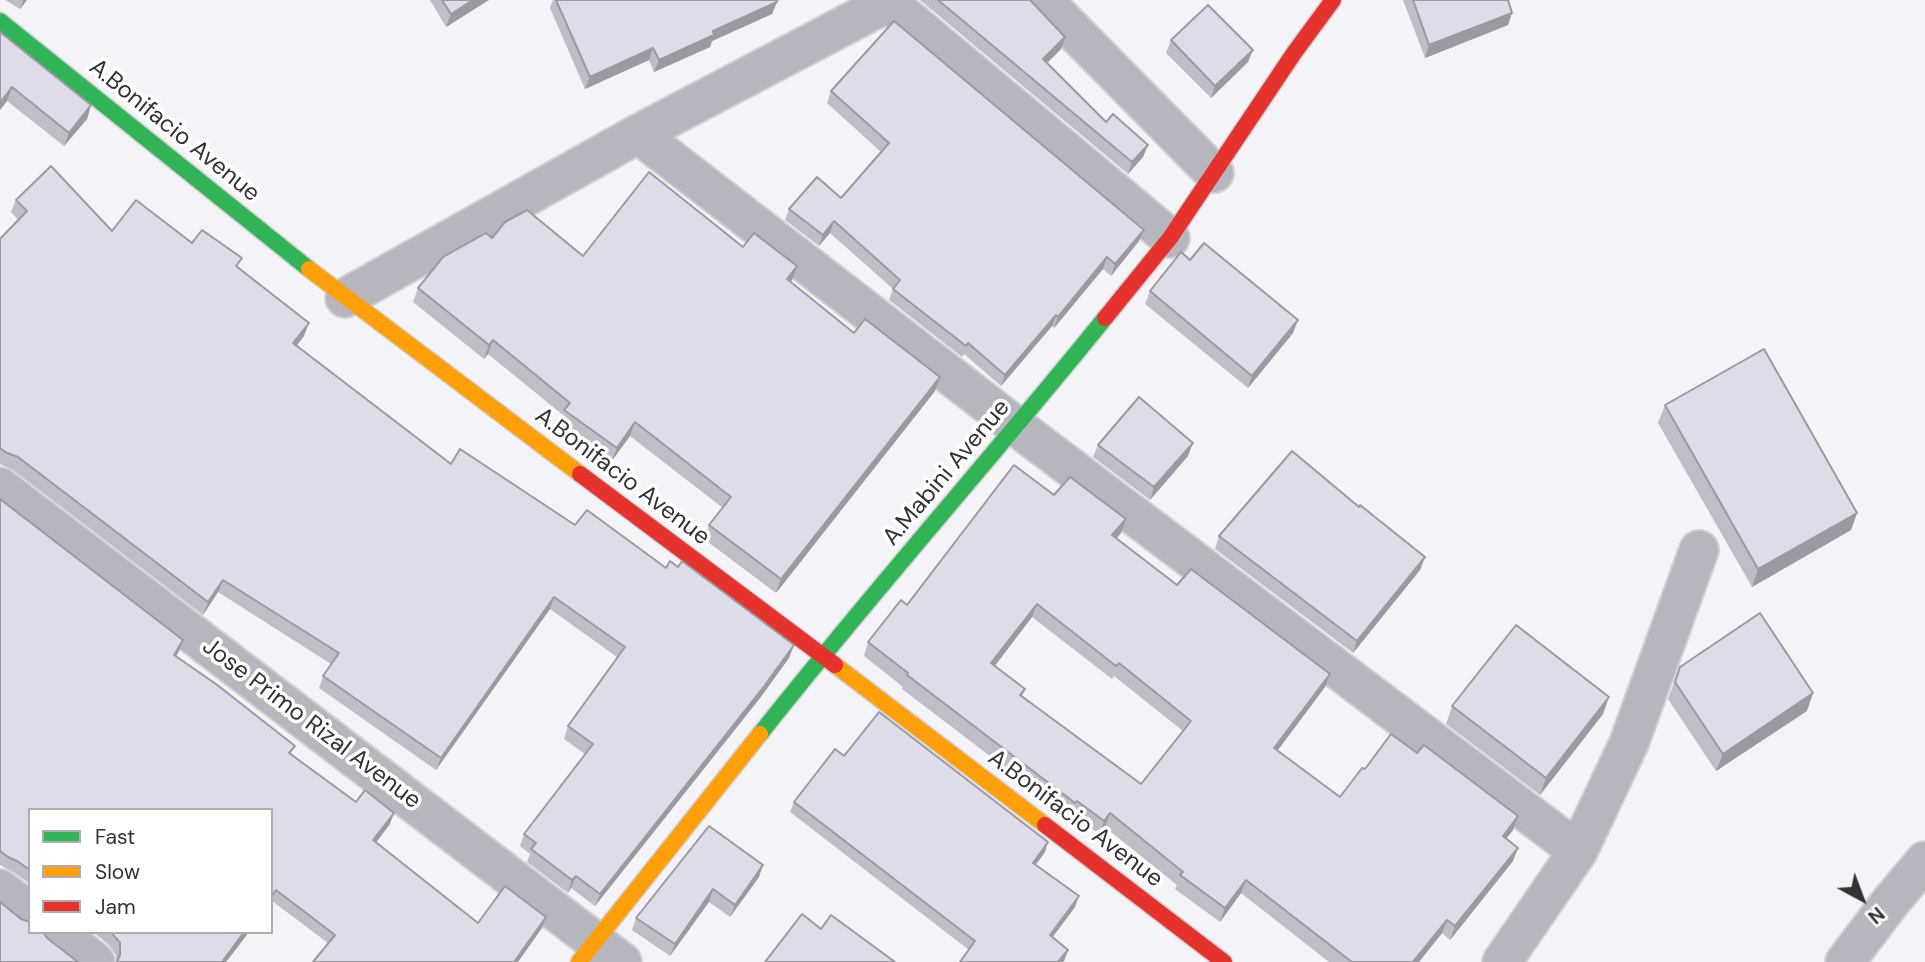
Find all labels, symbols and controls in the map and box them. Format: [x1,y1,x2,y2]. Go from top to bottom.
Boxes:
street label: A.Bonifacio Avenue [83,53,265,209]
street label: A.Mabini Avenue [877,394,1017,552]
street label: A.Bonifacio Avenue [529,402,715,552]
street label: Jose Primo Rizal Avenue [196,632,426,816]
street label: A.Bonifacio Avenue [982,744,1168,894]
legend [28,808,273,934]
text: Fast [95,823,135,851]
text: Slow [95,858,140,886]
north arrow [1827,864,1897,934]
text: Jam [95,893,136,921]
text: N [1863,901,1890,929]

